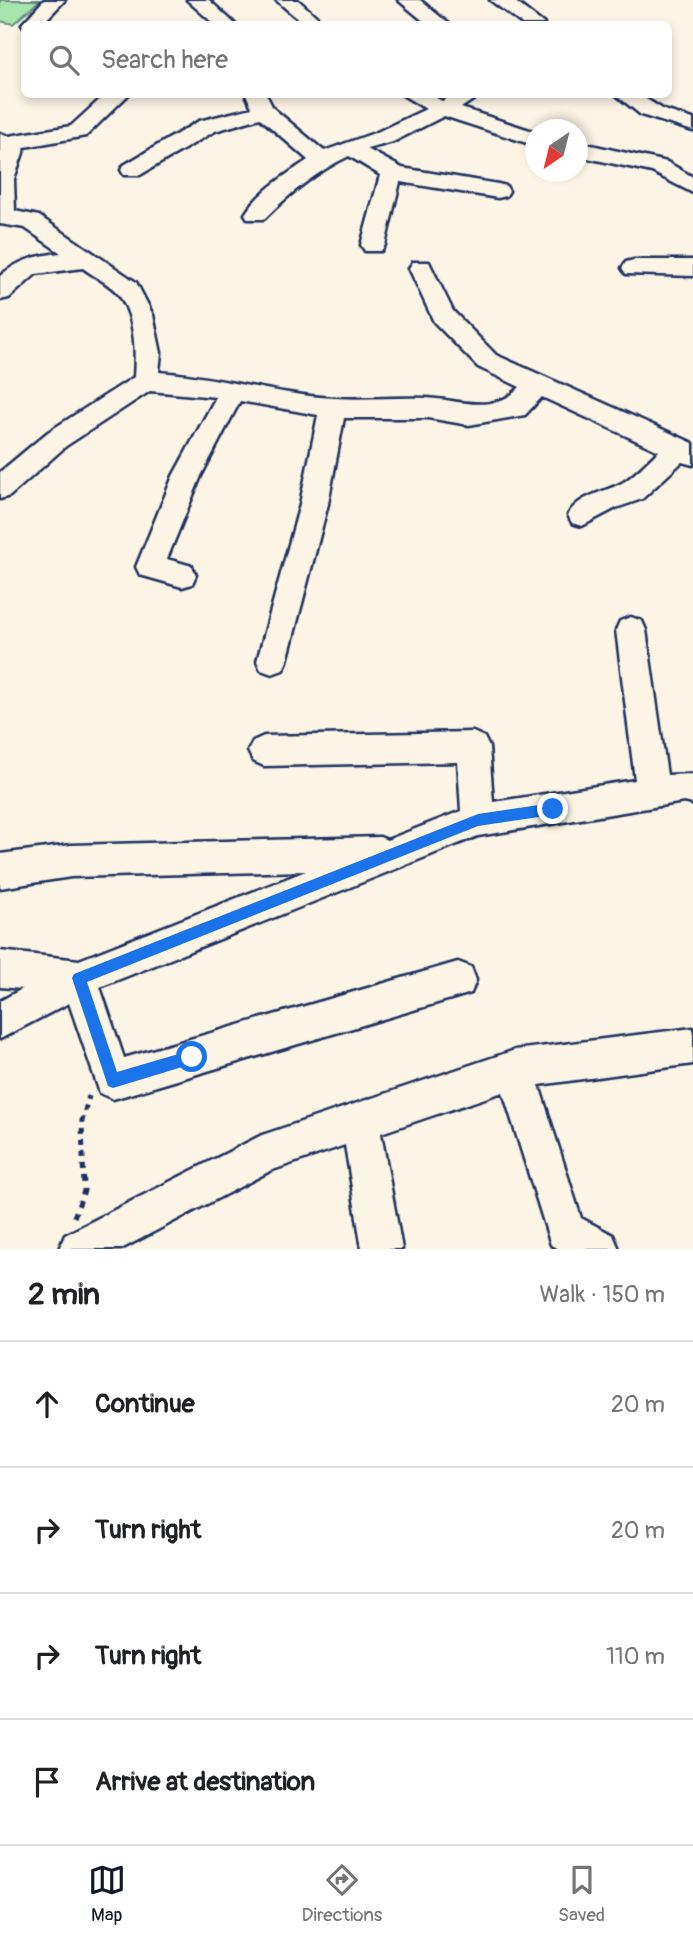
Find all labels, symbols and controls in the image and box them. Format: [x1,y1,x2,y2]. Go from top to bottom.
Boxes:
search box [21,21,672,98]
icon: search [45,41,83,79]
text: Search here [101,44,228,76]
north arrow [525,119,588,182]
route end [537,793,568,824]
route start [176,1041,207,1072]
text: 2 min [28,1276,100,1313]
text: Walk · 150 m [540,1280,665,1309]
icon: ahead [28,1385,66,1423]
text: Continue [95,1388,195,1420]
text: 20 m [611,1390,665,1419]
icon: right [28,1511,66,1549]
text: Turn right [95,1514,201,1546]
text: 20 m [611,1516,665,1545]
icon: right [28,1637,66,1675]
text: Turn right [95,1640,201,1672]
text: 110 m [606,1642,665,1671]
icon: arrive [28,1763,66,1801]
text: Arrive at destination [95,1766,315,1798]
tab: Map [88,1861,126,1927]
tab: Directions [302,1861,382,1927]
tab: Saved [558,1861,605,1927]

